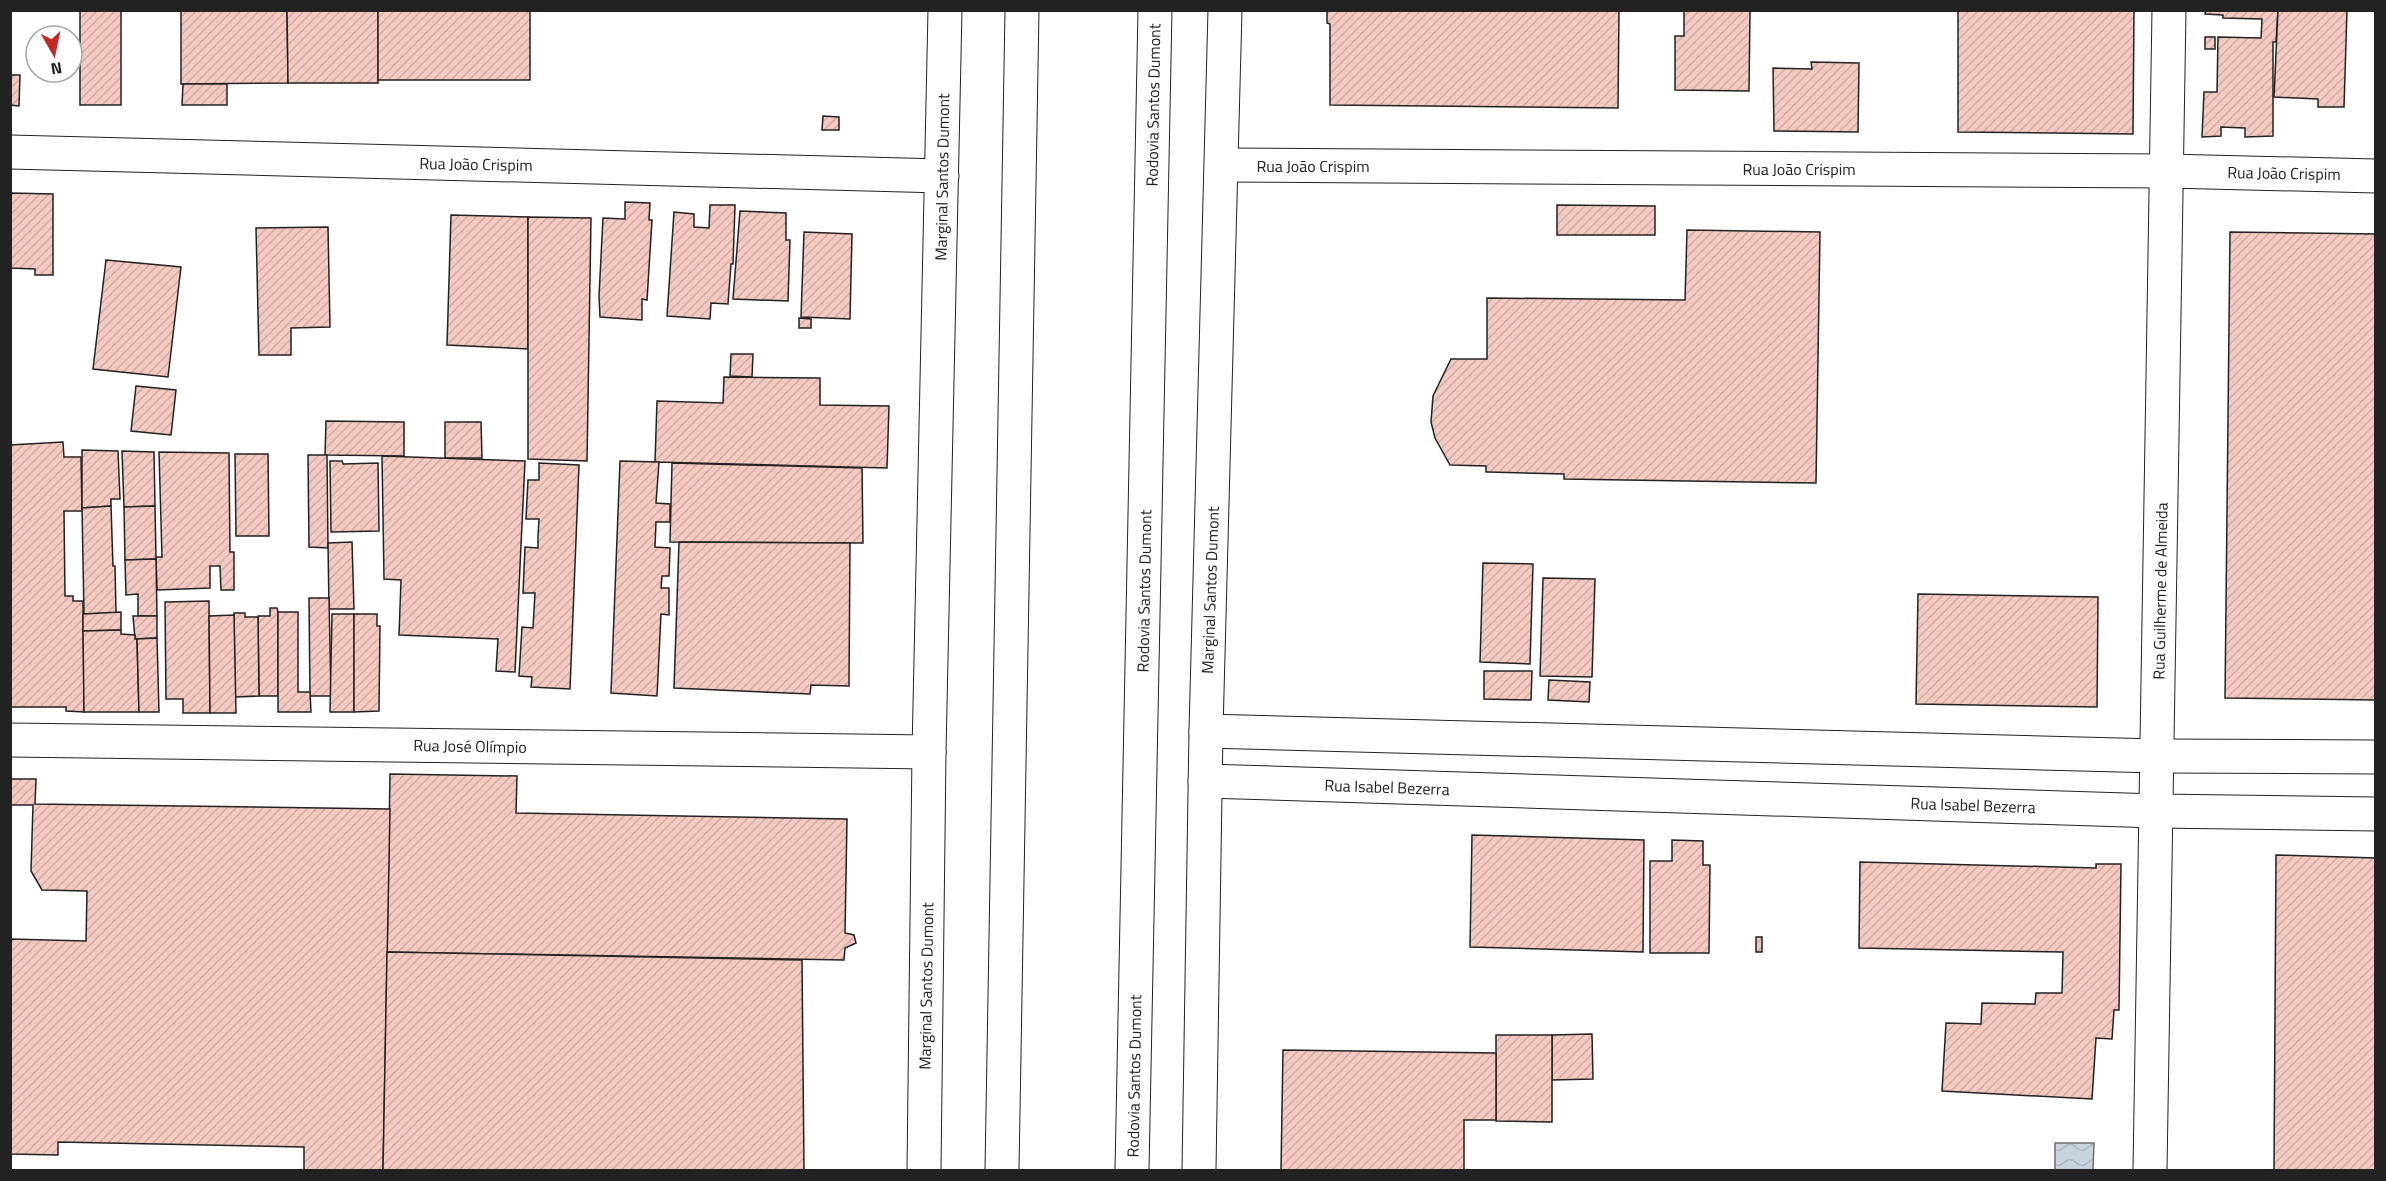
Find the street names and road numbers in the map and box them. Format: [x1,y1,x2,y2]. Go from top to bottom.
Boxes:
street label: Rodovia Santos Dumont [1140,23,1166,187]
street label: Marginal Santos Dumont [929,93,955,261]
street label: Rua João Crispim [419,151,533,177]
street label: Rua João Crispim [1256,154,1370,178]
street label: Rua João Crispim [1742,157,1856,181]
street label: Rua João Crispim [2227,160,2341,186]
street label: Rua Guilherme de Almeida [2146,502,2174,680]
street label: Marginal Santos Dumont [1195,506,1225,674]
street label: Rodovia Santos Dumont [1131,509,1157,673]
street label: Rua José Olímpio [413,733,527,759]
street label: Rua Isabel Bezerra [1324,773,1450,801]
street label: Rua Isabel Bezerra [1910,791,2036,819]
street label: Marginal Santos Dumont [913,902,939,1070]
street label: Rodovia Santos Dumont [1121,994,1147,1158]

